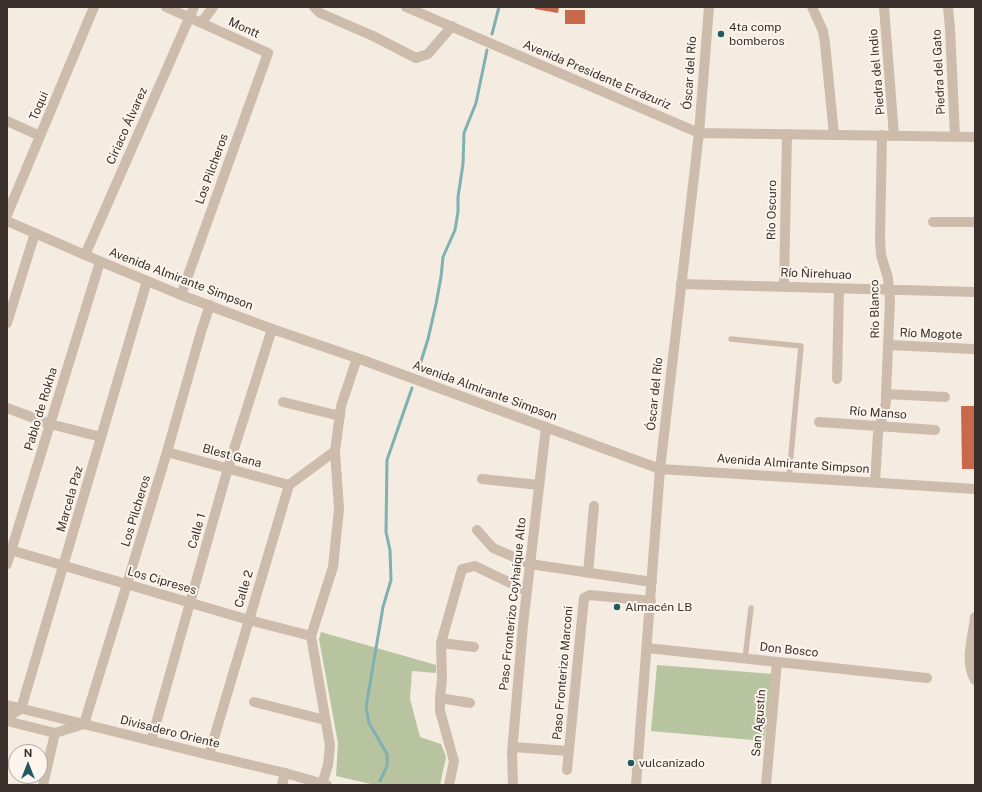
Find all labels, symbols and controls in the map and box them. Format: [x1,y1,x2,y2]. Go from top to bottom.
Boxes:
street label: Montt [226,15,262,41]
place label: 4ta comp bomberos [729,20,785,48]
street label: Piedra del Indio [866,28,888,116]
marker: 4ta comp bomberos [716,29,726,39]
street label: Piedra del Gato [930,29,948,115]
street label: Óscar del Río [680,36,700,110]
street label: Avenida Presidente Errázuriz [521,37,673,113]
street label: Ciriaco Álvarez [103,85,151,167]
street label: Toqui [26,89,52,123]
street label: Los Pilcheros [193,132,231,206]
street label: Río Oscuro [764,180,780,240]
street label: Avenida Almirante Simpson [107,245,255,313]
street label: Río Ñirehuao [780,266,852,282]
street label: Río Blanco [867,279,883,339]
street label: Río Mogote [899,326,963,342]
street label: Óscar del Río [644,357,666,431]
street label: Avenida Almirante Simpson [411,358,559,424]
street label: Pablo de Rokha [22,366,60,452]
street label: Río Manso [849,404,907,422]
street label: Blest Gana [201,441,263,471]
street label: Avenida Almirante Simpson [716,451,870,477]
street label: Marcela Paz [54,464,86,534]
street label: Los Pilcheros [118,474,154,548]
street label: Calle 1 [185,512,209,550]
street label: Paso Fronterizo Coyhaique Alto [497,517,529,691]
street label: Los Cipreses [126,564,198,598]
street label: Calle 2 [231,568,257,610]
place label: Almacén LB [625,600,692,614]
marker: Almacén LB [612,602,622,612]
street label: Paso Fronterizo Marconi [550,605,576,741]
street label: Don Bosco [759,640,819,660]
street label: San Agustín [749,689,769,757]
street label: Divisadero Oriente [119,713,221,751]
north arrow [8,744,48,784]
text: N [24,747,32,759]
place label: vulcanizado [639,756,705,770]
marker: vulcanizado [626,758,636,768]

